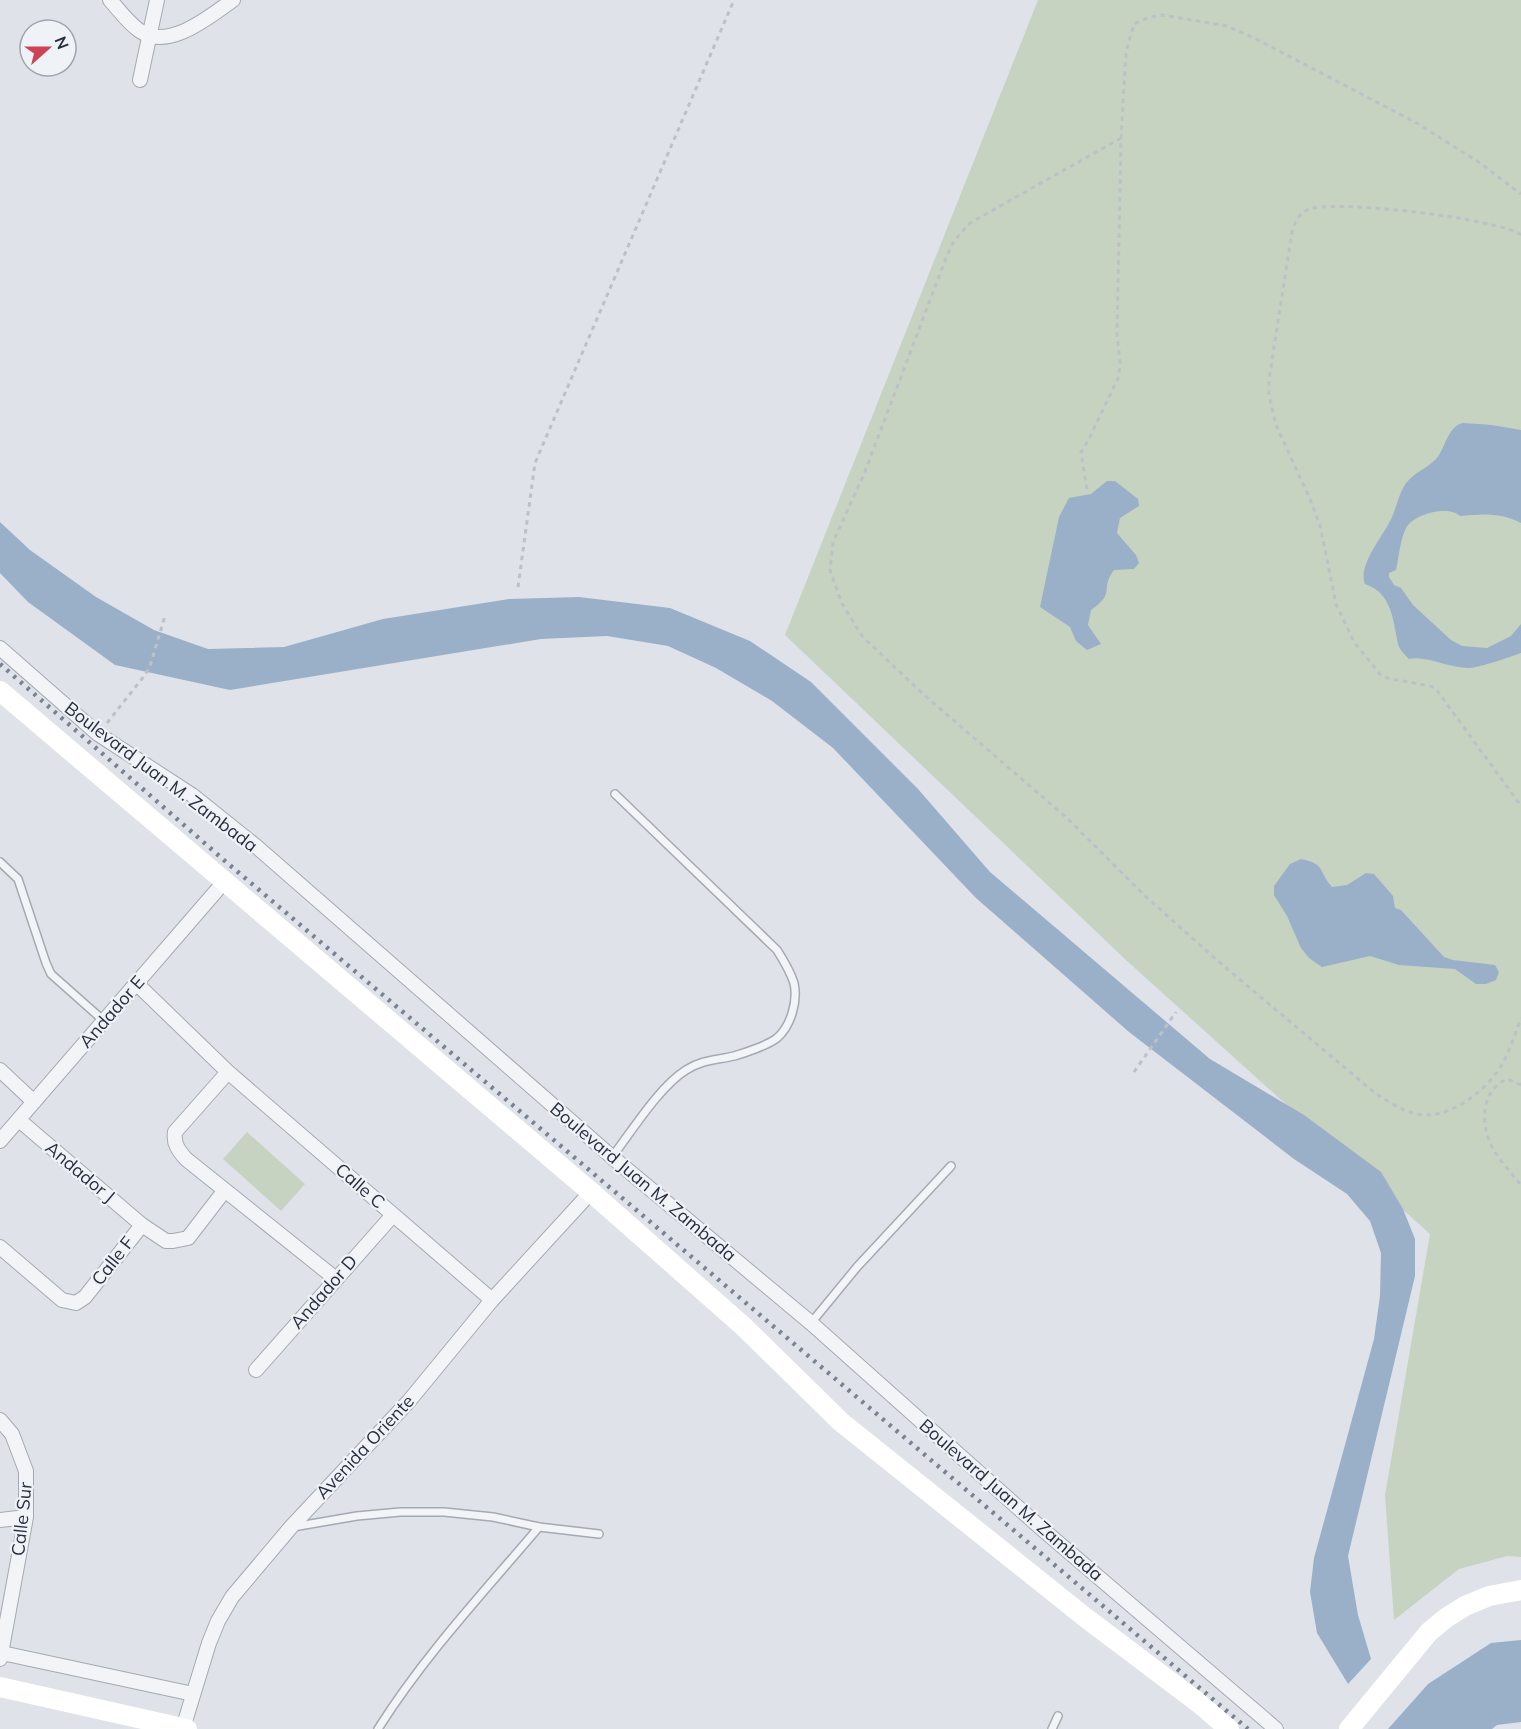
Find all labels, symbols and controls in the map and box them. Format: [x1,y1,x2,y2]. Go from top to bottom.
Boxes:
north arrow [18,18,78,78]
text: N [51,33,74,52]
street label: Boulevard Juan M. Zambada [60,696,262,857]
street label: Andador E [74,971,149,1053]
street label: Boulevard Juan M. Zambada [546,1097,741,1266]
street label: Andador J [41,1136,120,1207]
street label: Calle C [331,1158,390,1213]
street label: Calle F [86,1232,139,1290]
street label: Andador D [285,1250,362,1334]
street label: Avenida Oriente [310,1390,419,1504]
street label: Boulevard Juan M. Zambada [915,1414,1108,1586]
street label: Calle Sur [6,1480,37,1557]

